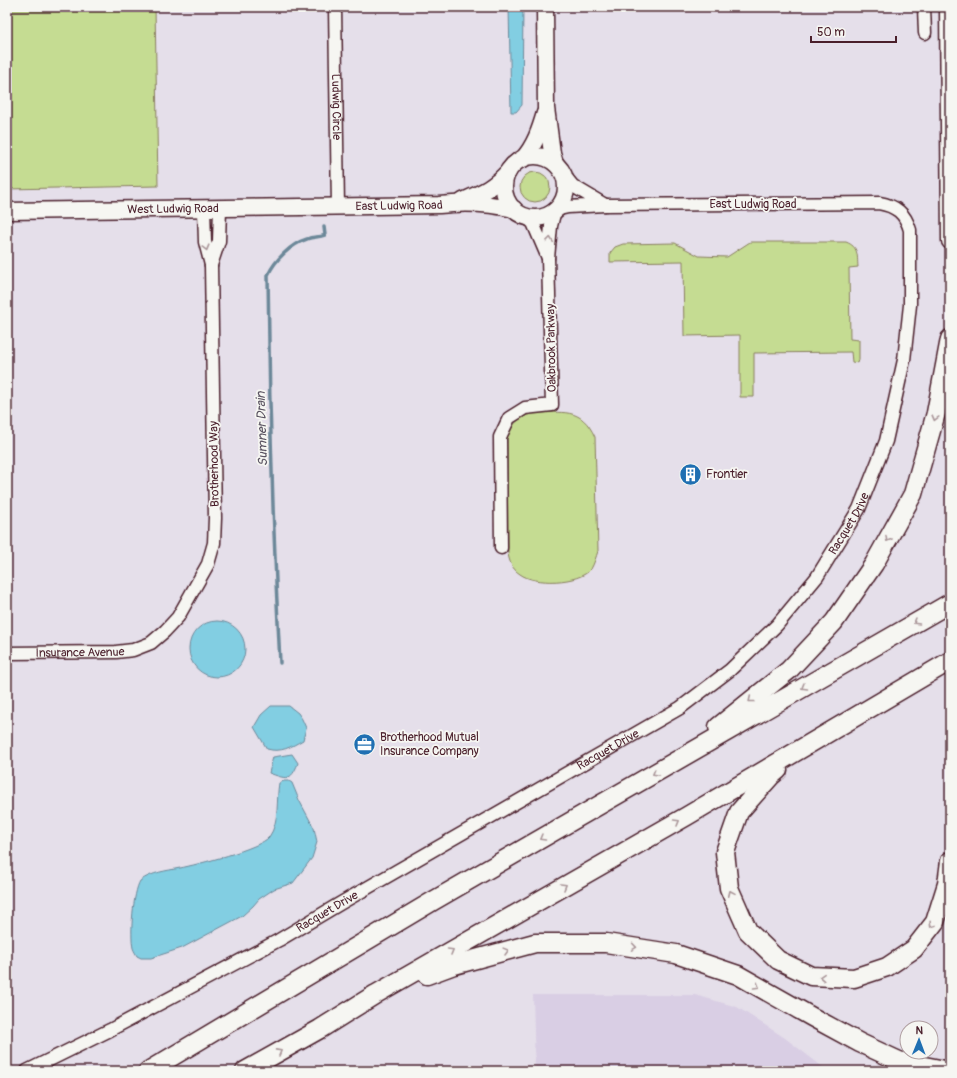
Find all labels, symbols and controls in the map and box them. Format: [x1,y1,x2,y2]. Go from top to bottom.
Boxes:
scale bar [811,18,896,44]
text: 50 m [817,25,845,40]
street label: Ludwig Circle [328,74,344,140]
street label: East Ludwig Road [709,197,797,212]
street label: East Ludwig Road [355,198,444,214]
street label: West Ludwig Road [127,201,219,217]
one-way arrow [545,237,554,243]
one-way arrow [202,244,210,251]
street label: Oakbrook Parkway [543,304,560,392]
water label: Sumner Drain [253,391,271,467]
one-way arrow [931,415,939,421]
street label: Brotherhood Way [206,421,223,507]
building icon: Frontier [677,461,703,487]
place label: Frontier [706,467,748,482]
street label: Racquet Drive [826,490,873,558]
one-way arrow [885,535,893,542]
one-way arrow [913,618,920,625]
street label: Insurance Avenue [35,644,125,661]
one-way arrow [801,683,808,690]
one-way arrow [748,696,755,703]
street label: Racquet Drive [574,726,642,774]
place label: Brotherhood Mutual Insurance Company [380,730,479,759]
office icon: Brotherhood Mutual Insurance Company [352,731,378,757]
one-way arrow [652,769,659,776]
one-way arrow [673,819,680,826]
one-way arrow [539,834,546,841]
one-way arrow [560,884,567,891]
street label: Racquet Drive [294,888,361,936]
one-way arrow [728,890,736,897]
one-way arrow [929,921,937,928]
one-way arrow [631,942,637,951]
one-way arrow [502,947,509,956]
one-way arrow [447,948,454,955]
one-way arrow [819,972,825,981]
one-way arrow [753,982,760,989]
north arrow [899,1020,939,1060]
text: N [915,1024,924,1037]
one-way arrow [275,1049,282,1057]

